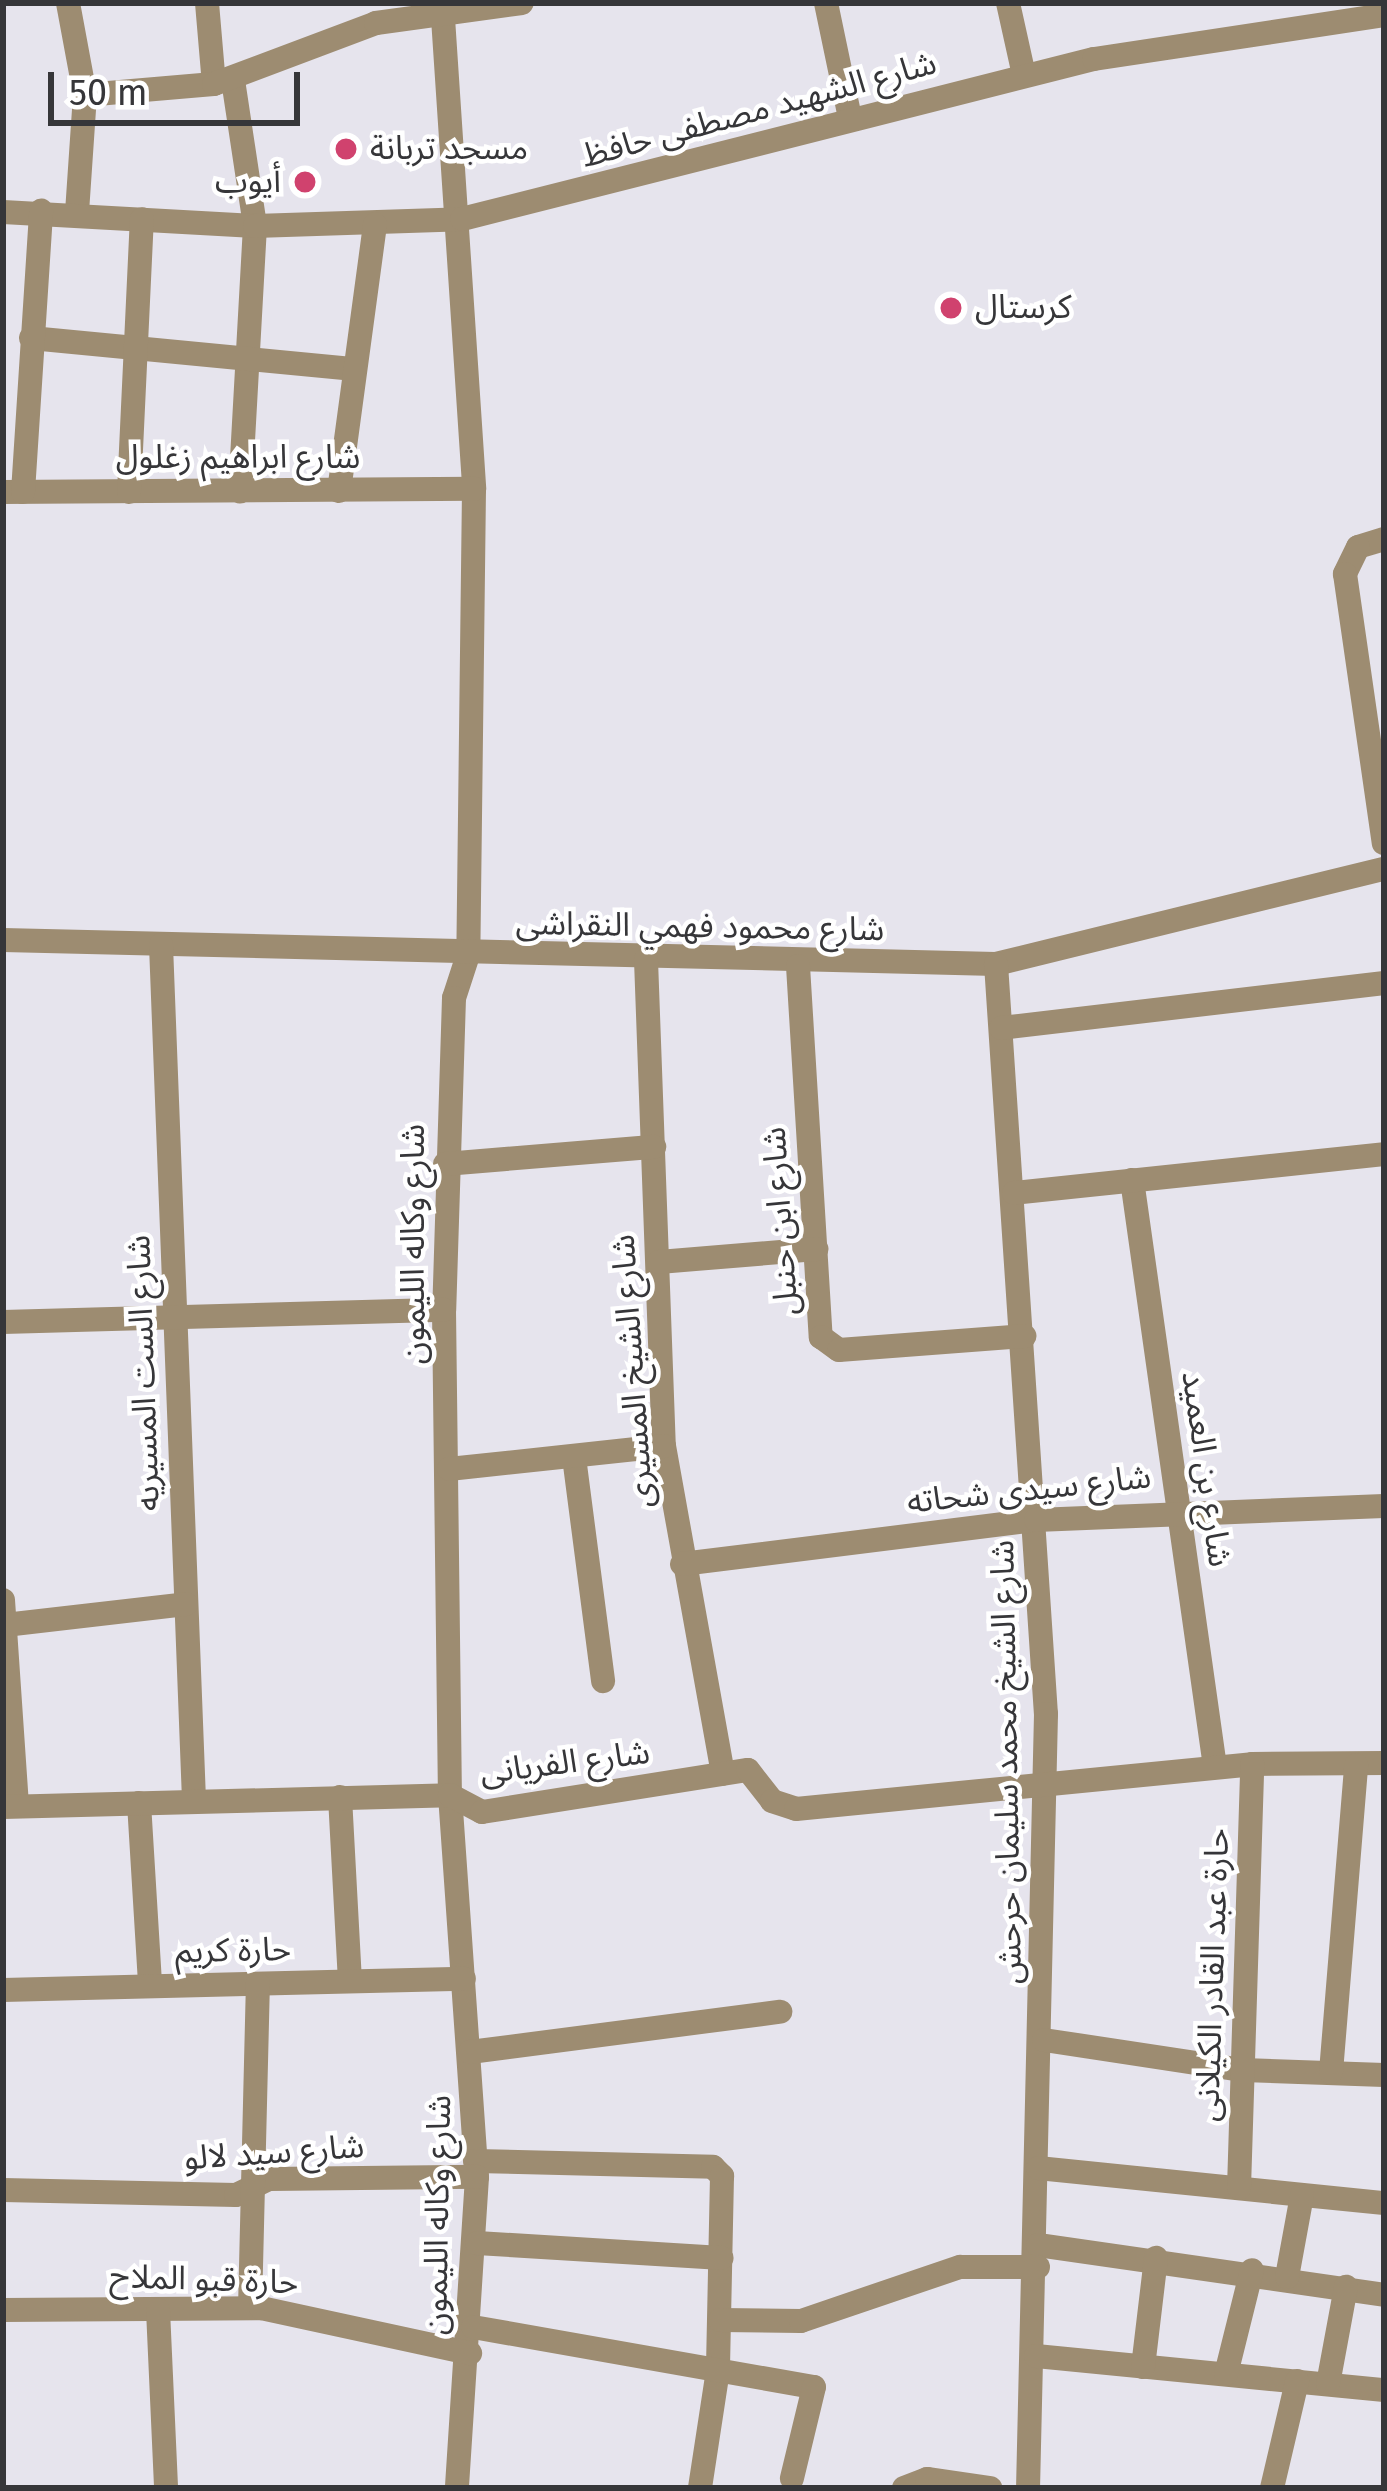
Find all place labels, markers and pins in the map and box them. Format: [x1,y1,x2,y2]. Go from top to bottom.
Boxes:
place label: مسجد تربانة [370,129,528,169]
marker: مسجد تربانة [333,136,359,162]
place label: أيوب [215,162,281,202]
marker: أيوب [292,169,318,195]
place label: كرستال [975,288,1071,328]
marker: كرستال [938,295,964,321]

